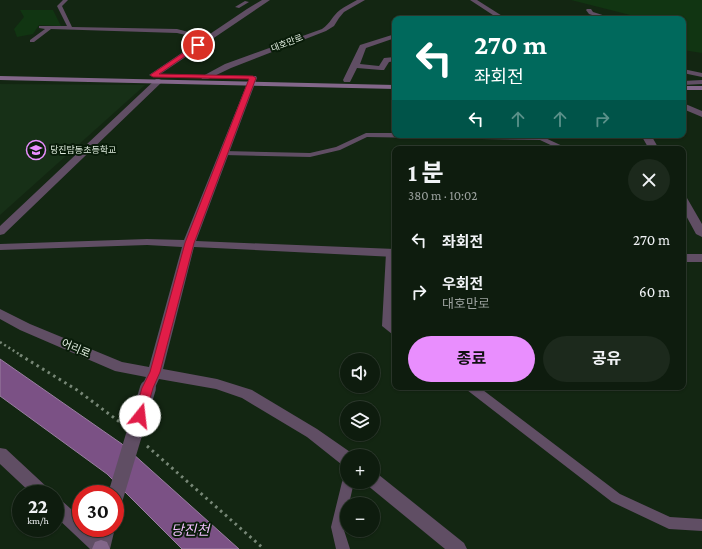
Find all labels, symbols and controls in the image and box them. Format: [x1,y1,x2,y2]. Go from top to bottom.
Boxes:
pin [181,28,215,62]
text: 270 m [474,29,547,60]
street label: 대호만로 [270,32,304,54]
icon: left [408,32,460,84]
icon: arrive [187,34,209,56]
text: 좌회전 [474,67,524,87]
icon: left [465,108,487,130]
icon: ahead [507,108,529,130]
icon: ahead [549,108,571,130]
icon: right [591,108,613,130]
school or university icon: 당진탑동초등학교 [25,139,47,161]
place label: 당진탑동초등학교 [50,144,116,155]
text: 1 분 [408,159,444,186]
button: close [628,159,670,201]
text: 380 m · 10:02 [408,188,477,203]
icon: left [408,229,430,251]
text: 270 m [633,232,670,248]
text: 좌회전 [442,234,483,250]
text: 우회전 [442,276,483,292]
icon: right [408,281,430,303]
text: 60 m [639,284,670,300]
text: 대호만로 [442,296,490,311]
button: 종료 [408,336,535,382]
button: 공유 [543,336,670,382]
street label: 어리로 [60,337,92,359]
map controls [340,353,380,537]
button: sound [340,353,380,393]
position arrow [119,395,161,437]
button: layers [340,401,380,441]
button: + [340,449,380,489]
speed limit sign: 30 [72,485,124,537]
text: 22 [28,495,48,517]
button: − [340,497,380,537]
text: km/h [27,515,49,526]
water label: 당진천 [171,522,210,538]

